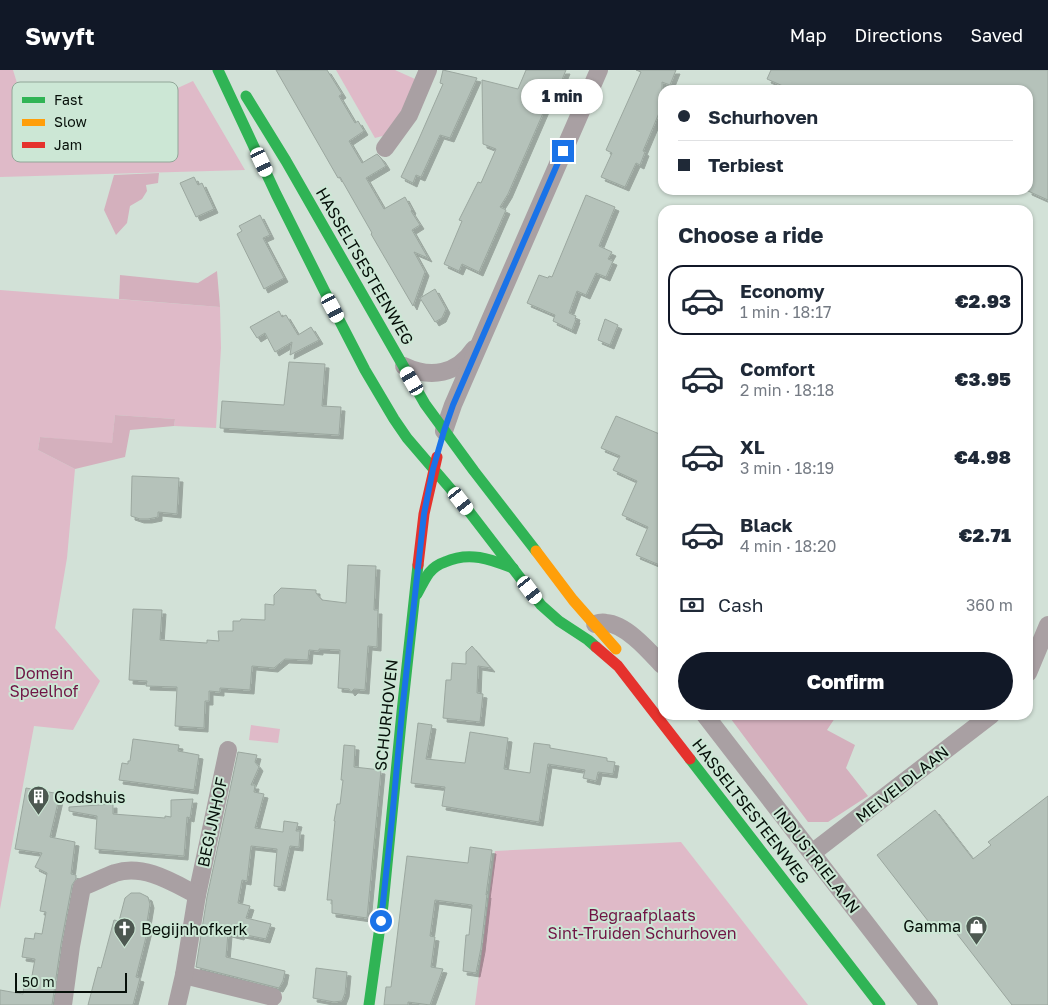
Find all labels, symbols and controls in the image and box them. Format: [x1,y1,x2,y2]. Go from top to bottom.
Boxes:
text: Swyft [25,21,95,50]
text: Map [790,24,826,46]
text: Directions [854,24,942,46]
text: Saved [970,24,1023,46]
callout: 1 min [522,78,604,114]
legend [12,82,178,162]
text: 1 min [542,86,582,106]
text: Fast [54,91,83,108]
text: Schurhoven [708,105,818,128]
text: Slow [54,113,87,130]
text: Jam [54,136,82,153]
route end [552,140,574,162]
car [248,145,275,179]
text: Terbiest [708,153,784,176]
street label: HASSELTSESTEENWEG [312,184,418,348]
text: Choose a ride [678,221,824,248]
icon: car [680,278,725,323]
text: Economy [740,279,825,302]
text: €2.93 [955,289,1011,312]
car [319,291,346,325]
text: 1 min · 18:17 [740,302,831,322]
icon: car [680,356,725,401]
text: Comfort [740,357,815,380]
car [398,364,425,398]
text: €3.95 [955,367,1011,390]
text: 2 min · 18:18 [740,380,834,400]
icon: car [680,434,725,479]
text: XL [740,435,765,458]
text: €4.98 [954,445,1011,468]
text: 3 min · 18:19 [740,458,834,478]
car [445,485,476,517]
icon: car [680,512,725,557]
text: Black [740,513,793,536]
text: €2.71 [959,523,1011,546]
text: 4 min · 18:20 [740,536,836,556]
car [514,574,545,606]
icon: cash [678,591,706,619]
text: Cash [718,593,763,616]
text: 360 m [966,595,1013,615]
button: Confirm [678,652,1013,710]
street label: SCHURHOVEN [370,658,402,772]
park label: Domein Speelhof [10,663,79,701]
street label: HASSELTSESTEENWEG [688,734,814,888]
street label: MEIVELDLAAN [851,741,953,827]
street label: BEGIJNHOF [193,775,231,869]
building icon: Godshuis [26,785,50,816]
place label: Godshuis [54,787,126,807]
street label: INDUSTRIELAAN [769,803,865,917]
park label: Begraafplaats Sint-Truiden Schurhoven [547,905,737,943]
route start [370,910,392,932]
shop icon: Gamma [965,914,989,945]
place label: Gamma [903,916,961,936]
church icon: Begijnhofkerk [113,917,137,948]
place label: Begijnhofkerk [141,919,248,939]
scale bar [15,970,128,993]
text: 50 m [22,973,55,990]

